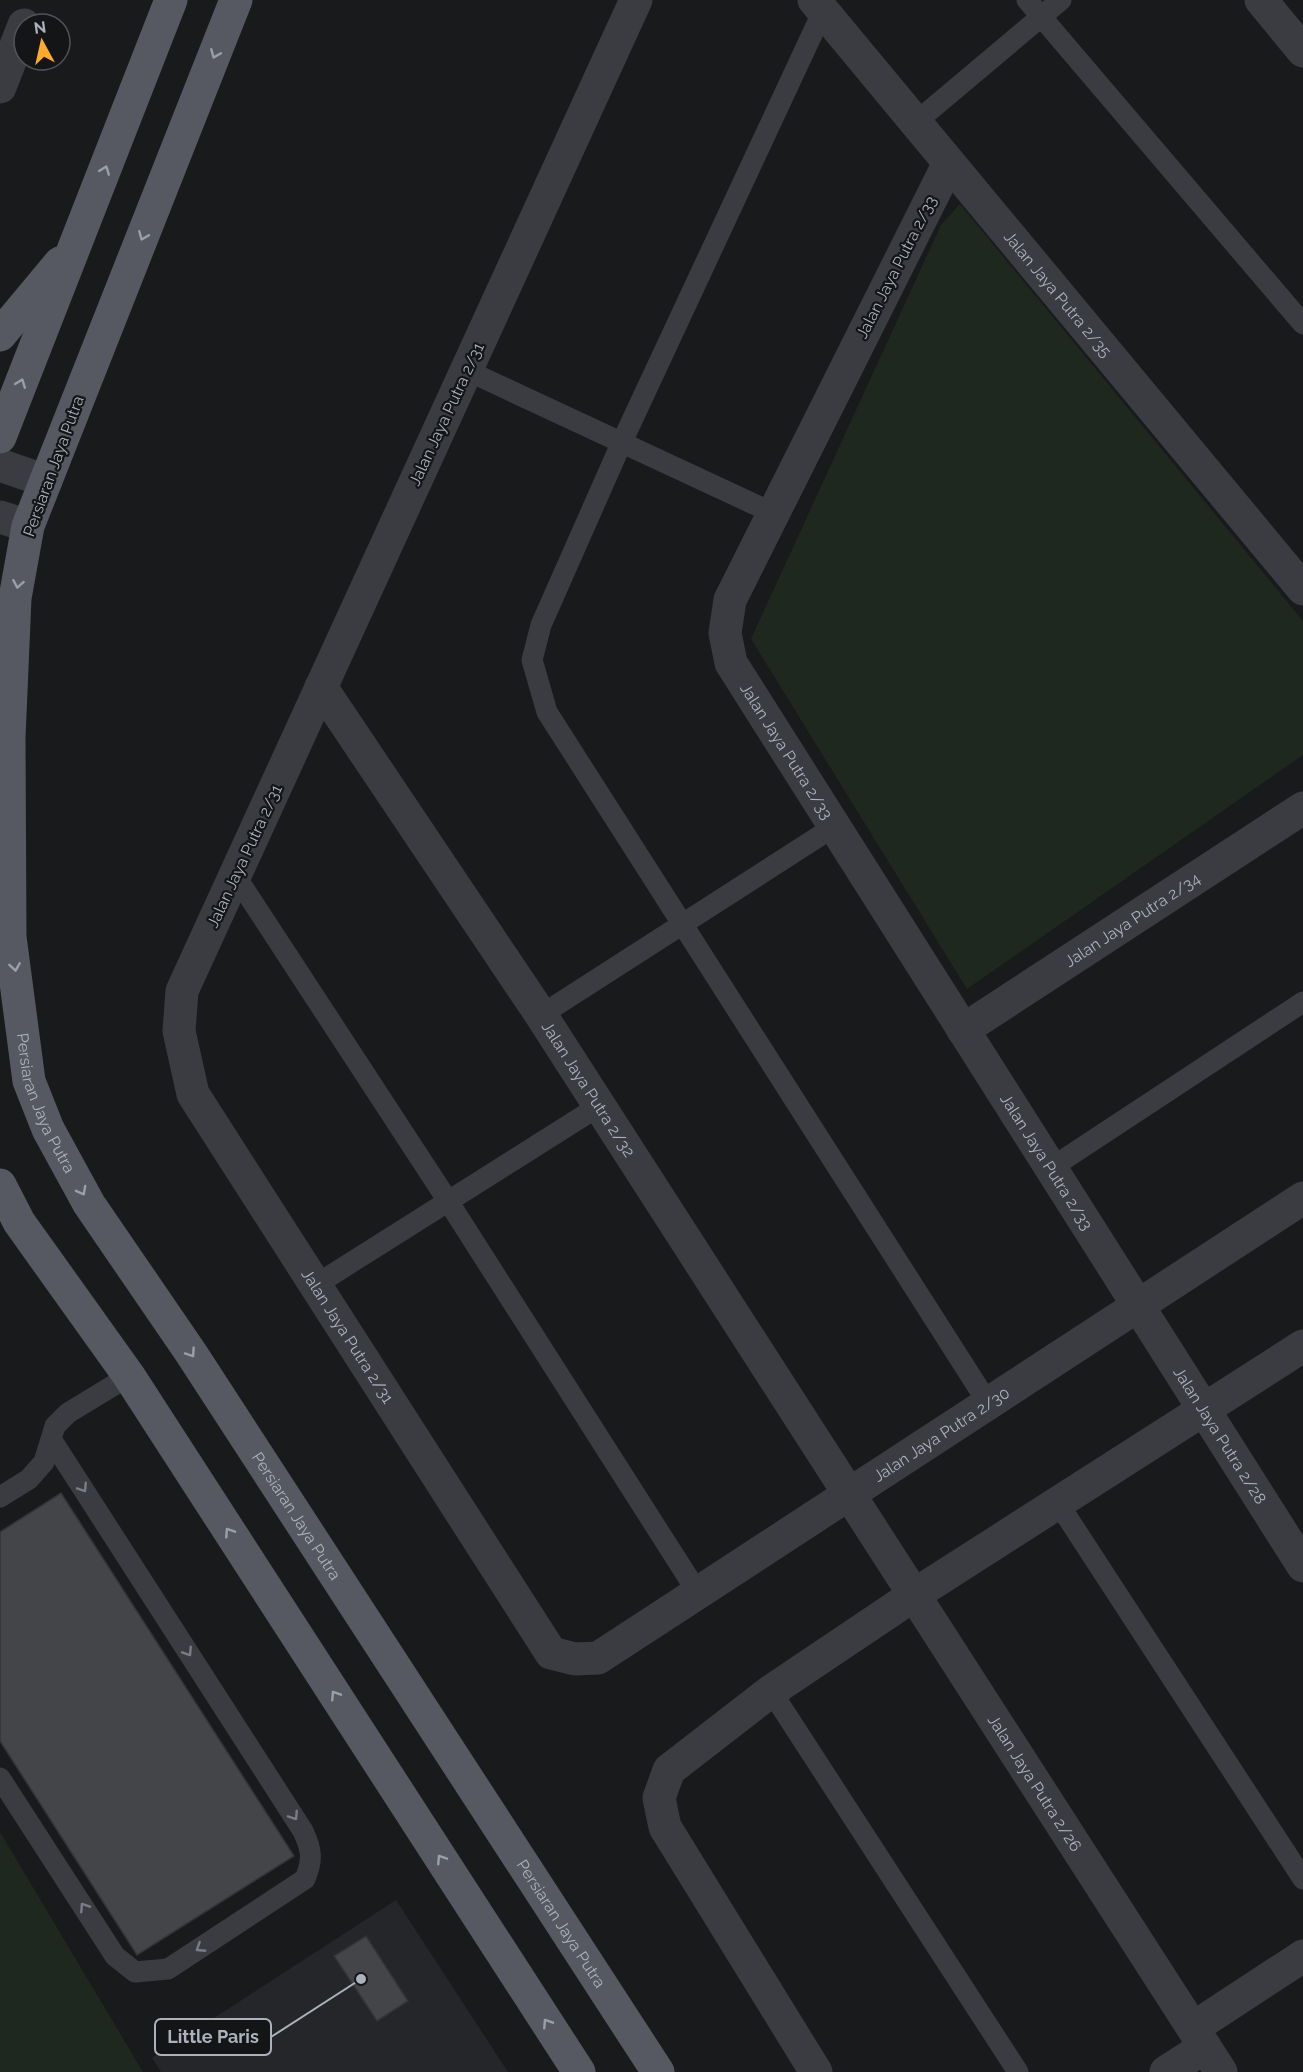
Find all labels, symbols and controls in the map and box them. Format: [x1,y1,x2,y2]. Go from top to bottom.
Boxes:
north arrow [12,12,72,72]
text: N [33,17,47,38]
one-way arrow [209,49,222,59]
one-way arrow [98,165,110,176]
street label: Jalan Jaya Putra 2/33 [852,193,941,342]
street label: Jalan Jaya Putra 2/35 [1000,227,1116,361]
one-way arrow [138,229,150,240]
street label: Jalan Jaya Putra 2/31 [405,339,488,489]
one-way arrow [14,378,27,389]
street label: Persiaran Jaya Putra [19,393,88,539]
one-way arrow [12,578,25,588]
street label: Jalan Jaya Putra 2/33 [736,680,837,823]
street label: Jalan Jaya Putra 2/31 [203,781,286,931]
street label: Jalan Jaya Putra 2/34 [1061,869,1204,971]
one-way arrow [8,961,21,971]
street label: Jalan Jaya Putra 2/32 [538,1018,639,1161]
street label: Persiaran Jaya Putra [13,1032,79,1176]
street label: Jalan Jaya Putra 2/33 [996,1090,1097,1234]
one-way arrow [75,1185,86,1195]
street label: Jalan Jaya Putra 2/31 [297,1265,398,1407]
one-way arrow [183,1346,194,1357]
street label: Jalan Jaya Putra 2/28 [1169,1364,1270,1508]
street label: Jalan Jaya Putra 2/30 [870,1383,1013,1486]
street label: Persiaran Jaya Putra [248,1449,345,1584]
one-way arrow [75,1482,86,1493]
one-way arrow [226,1527,237,1538]
one-way arrow [181,1646,192,1657]
one-way arrow [332,1691,343,1702]
street label: Jalan Jaya Putra 2/26 [984,1711,1085,1855]
one-way arrow [286,1810,298,1820]
one-way arrow [437,1855,448,1866]
street label: Persiaran Jaya Putra [513,1856,609,1991]
one-way arrow [79,1903,91,1913]
one-way arrow [195,1941,206,1952]
callout: Little Paris [155,2019,271,2055]
one-way arrow [543,2019,554,2030]
text: Little Paris [167,2026,259,2047]

